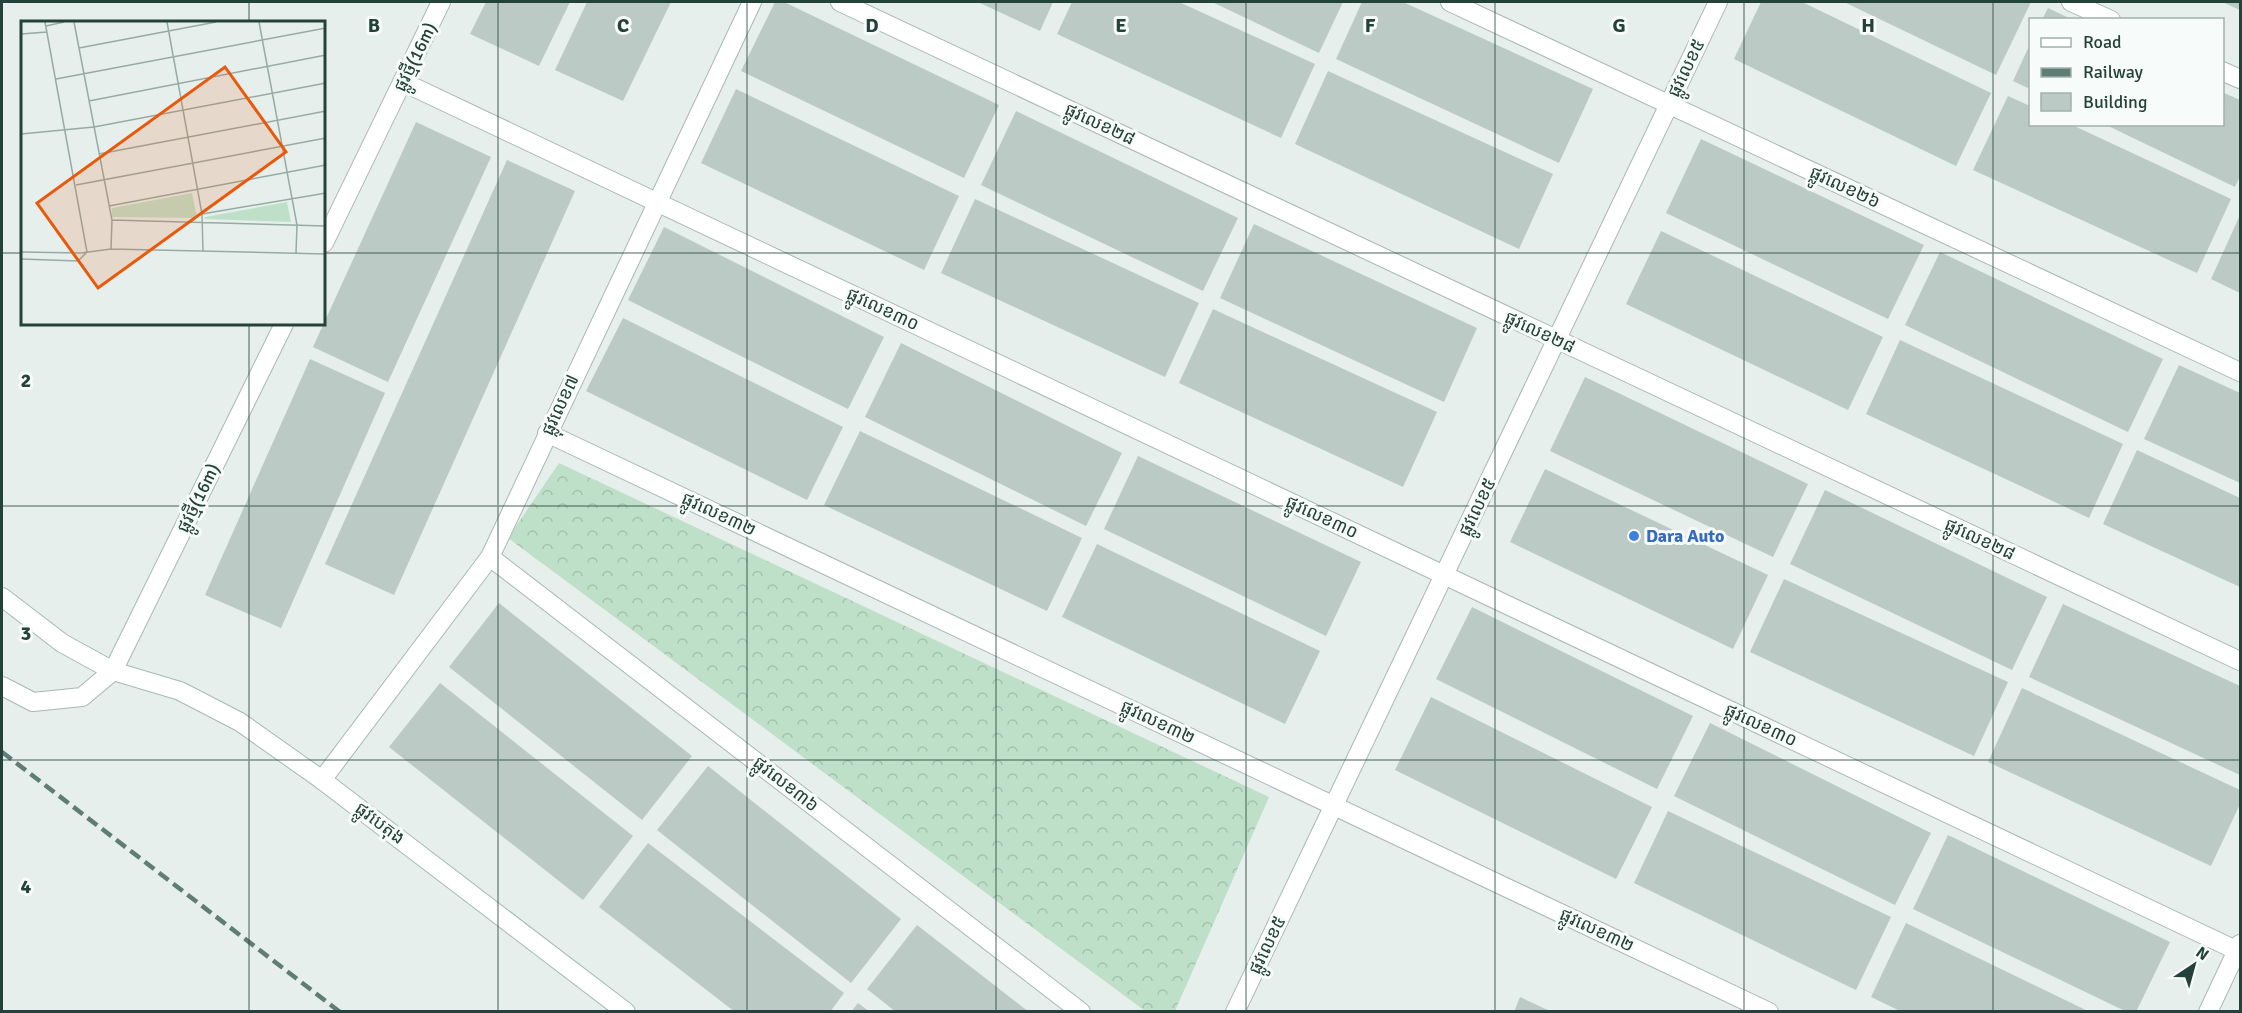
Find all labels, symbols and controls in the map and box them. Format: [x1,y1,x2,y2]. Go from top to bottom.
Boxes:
text: B [368,13,380,38]
text: C [617,13,629,38]
text: D [865,13,879,38]
text: E [1115,13,1127,38]
text: F [1365,13,1376,38]
text: G [1612,13,1626,38]
text: H [1861,13,1875,38]
street label: ផ្លូវថ្មី(16m) [388,18,446,98]
legend [2029,18,2224,126]
inset map [21,21,326,326]
text: Road [2083,31,2122,53]
street label: ផ្លូវលេខ៥ [1663,35,1714,103]
text: Railway [2083,61,2144,83]
text: Building [2083,91,2147,113]
street label: ផ្លូវលេខ២៨ [1059,98,1139,155]
street label: ផ្លូវលេខ២៦ [1804,161,1884,218]
street label: ផ្លូវលេខ៣០ [841,283,923,340]
street label: ផ្លូវលេខ២៨ [1499,306,1579,363]
text: 2 [21,368,31,393]
street label: ផ្លុវលេខ៧ [536,371,589,442]
street label: ផ្លូវថ្មី(16m) [171,459,229,539]
street label: ផ្លូវលេខ៥ [1454,474,1505,542]
street label: ផ្លូវលេខ៣២ [676,487,760,546]
street label: ផ្លូវលេខ៣០ [1280,491,1362,548]
street label: ផ្លូវលេខ២៨ [1939,513,2019,570]
place label: Dara Auto [1646,525,1724,547]
marker: Dara Auto [1627,529,1641,543]
text: 3 [21,621,31,646]
street label: ផ្លូវលេខ៣២ [1115,695,1199,754]
street label: ផ្លូវលេខ៣០ [1719,699,1801,756]
street label: ផ្លូវលេខ៣៦ [745,751,823,821]
street label: ផ្លូវបេតុង [347,797,409,853]
text: 4 [21,874,32,899]
street label: ផ្លូវលេខ៣២ [1554,903,1638,962]
street label: ផ្លូវលេខ៥ [1244,912,1295,980]
north arrow [2164,935,2224,995]
text: N [2192,942,2213,965]

